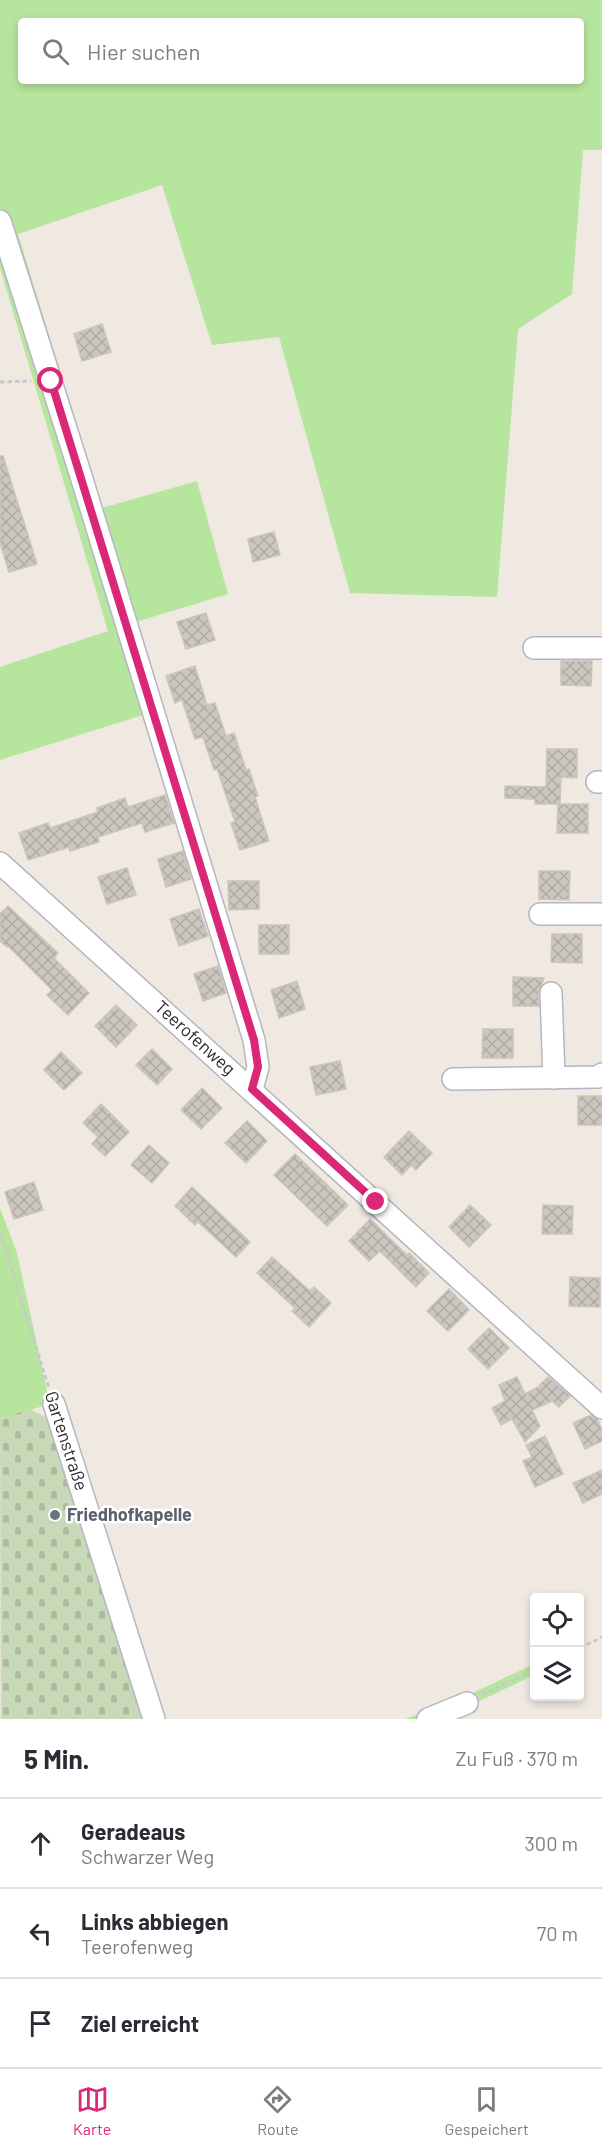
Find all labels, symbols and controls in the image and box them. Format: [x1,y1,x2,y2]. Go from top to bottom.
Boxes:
search box [18,18,584,84]
icon: search [39,35,72,68]
text: Hier suchen [87,38,200,64]
route start [37,367,63,393]
street label: Teerofenweg [151,995,241,1079]
route end [362,1188,388,1214]
street label: Gartenstraße [41,1388,93,1493]
place label: Friedhofkapelle [67,1503,192,1525]
marker: Friedhofkapelle [48,1508,62,1522]
map controls [530,1593,584,1701]
button: locate [530,1593,584,1647]
button: layers [530,1647,584,1701]
text: 5 Min. [24,1743,89,1774]
text: Zu Fuß · 370 m [456,1746,578,1770]
text: Geradeaus [81,1818,185,1844]
icon: ahead [24,1827,57,1860]
text: 300 m [525,1831,578,1855]
text: Schwarzer Weg [81,1844,214,1868]
text: Links abbiegen [81,1908,229,1934]
icon: left [24,1917,57,1950]
text: 70 m [537,1921,578,1945]
text: Teerofenweg [81,1934,193,1958]
icon: arrive [24,2007,57,2040]
text: Ziel erreicht [81,2010,199,2036]
tab: Karte [73,2083,111,2138]
tab: Route [257,2083,298,2138]
tab: Gespeichert [445,2083,529,2138]

